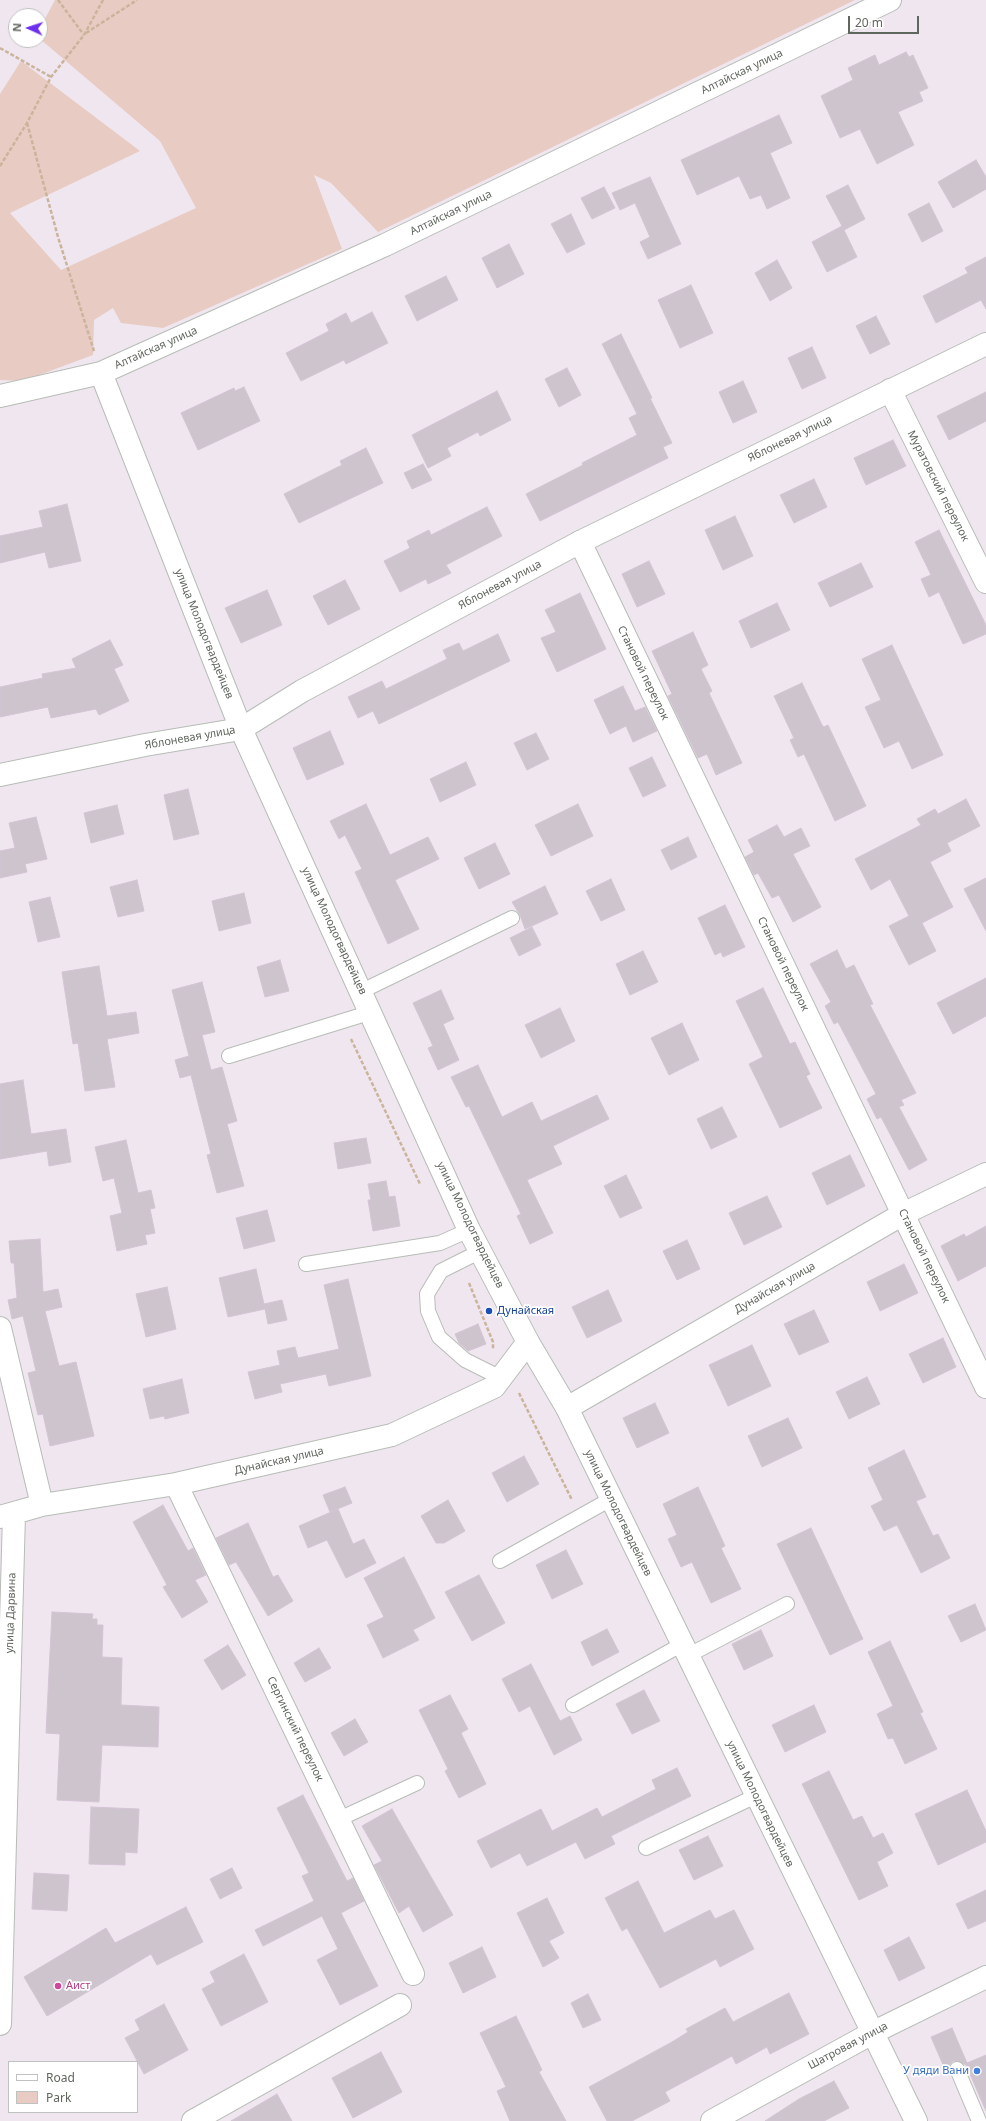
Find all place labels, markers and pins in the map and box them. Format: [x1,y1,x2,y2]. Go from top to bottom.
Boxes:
place label: Дунайская [497,1304,554,1318]
marker: Дунайская [484,1306,494,1316]
place label: Аист [66,1979,90,1993]
marker: Аист [53,1981,63,1991]
place label: У дяди Вани [903,2064,969,2078]
marker: У дяди Вани [972,2066,982,2076]

